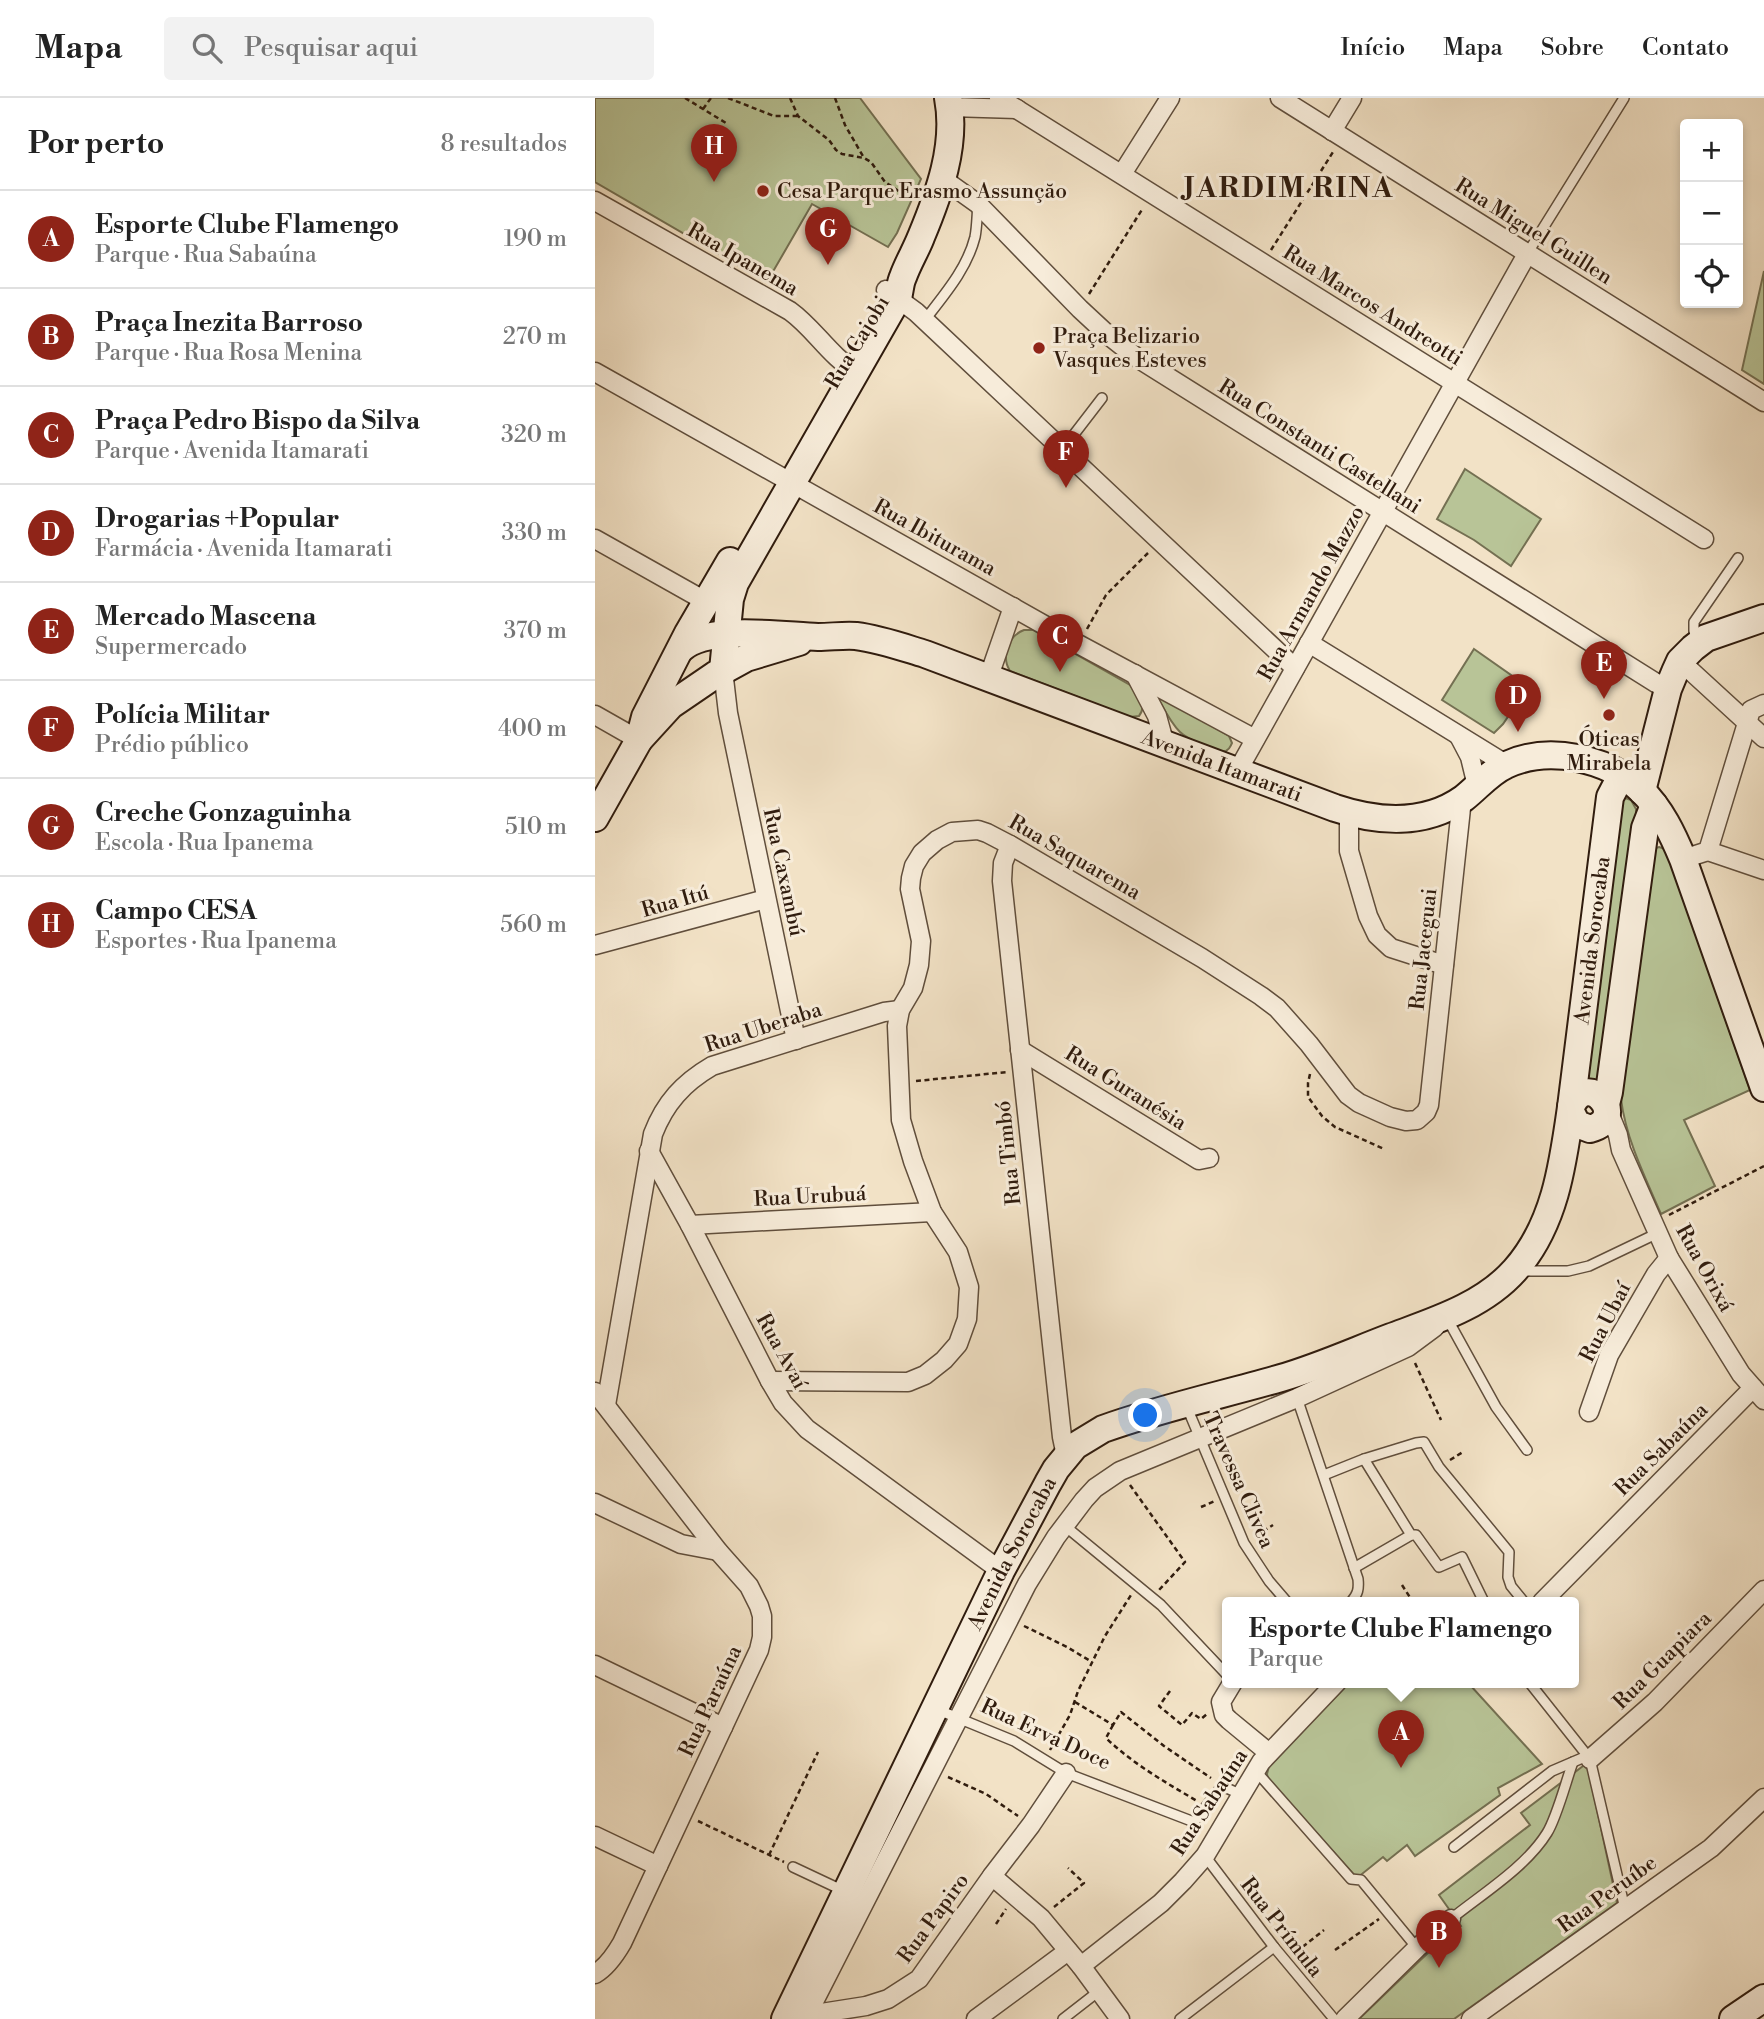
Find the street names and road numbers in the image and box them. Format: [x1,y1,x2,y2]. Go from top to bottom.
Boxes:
street label: Rua Miguel Guillen [1450,173,1617,291]
street label: Rua Ipanema [682,218,803,302]
street label: Rua Marcos Andreotti [1278,240,1467,372]
street label: Rua Cajobi [820,291,896,394]
street label: Rua Constanti Castellani [1213,374,1426,520]
street label: Rua Ibiturama [869,494,1001,582]
street label: Rua Armando Mazzo [1253,501,1371,686]
street label: Avenida Itamarati [1137,724,1306,809]
street label: Rua Caxambú [757,806,809,939]
street label: Rua Saquarema [1004,810,1146,906]
street label: Avenida Sorocaba [1569,855,1616,1027]
street label: Rua Itú [639,880,712,924]
street label: Rua Jaceguai [1405,887,1443,1011]
street label: Rua Uberaba [701,997,826,1059]
street label: Rua Guranésia [1060,1041,1191,1137]
street label: Rua Timbó [991,1099,1027,1207]
street label: Rua Urubuá [753,1181,867,1213]
street label: Rua Orixá [1669,1220,1739,1317]
street label: Rua Ubaí [1575,1277,1638,1367]
street label: Rua Avaí [750,1309,813,1395]
street label: Rua Sabaúna [1609,1397,1714,1502]
street label: Travessa Clivea [1196,1408,1280,1553]
street label: Avenida Sorocaba [962,1472,1063,1635]
street label: Rua Guapiara [1608,1606,1718,1715]
street label: Rua Paraúna [674,1641,748,1761]
street label: Rua Erva Doce [976,1693,1115,1776]
street label: Rua Sabaúna [1166,1744,1254,1861]
street label: Rua Peruíbe [1553,1850,1662,1939]
street label: Rua Papiro [892,1868,975,1969]
street label: Rua Prímula [1234,1873,1328,1983]

